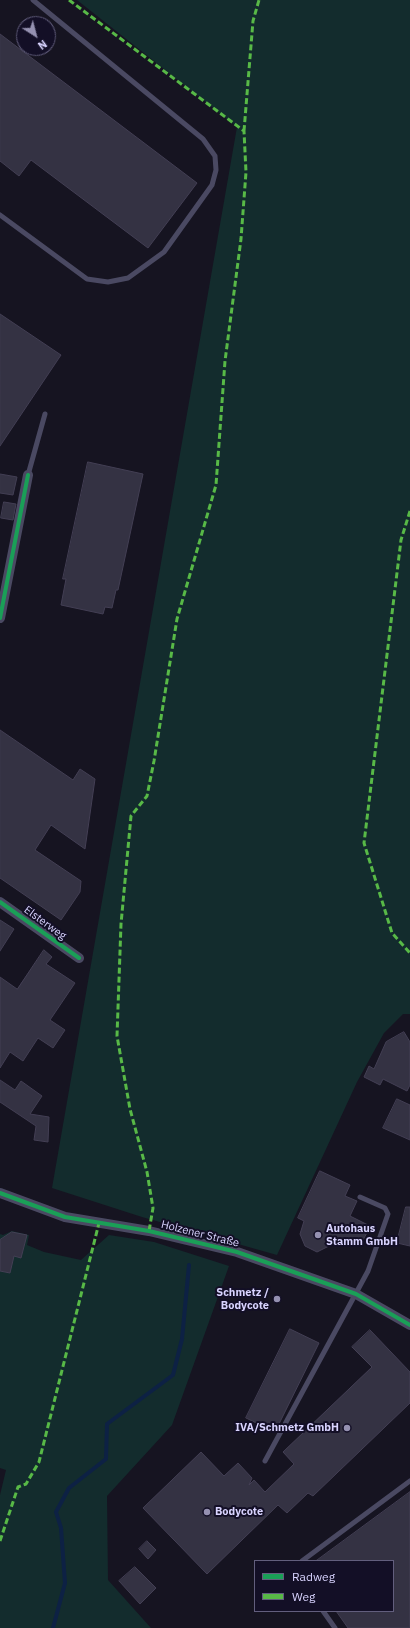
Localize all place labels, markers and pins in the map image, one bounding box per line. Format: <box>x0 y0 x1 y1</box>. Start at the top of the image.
place label: Autohaus Stamm GmbH <box>326 1222 398 1248</box>
marker: Autohaus Stamm GmbH <box>313 1230 323 1240</box>
place label: Schmetz / Bodycote <box>216 1286 269 1312</box>
marker: Schmetz / Bodycote <box>272 1294 282 1304</box>
place label: IVA/Schmetz GmbH <box>235 1421 339 1435</box>
marker: IVA/Schmetz GmbH <box>342 1423 352 1433</box>
place label: Bodycote <box>215 1505 263 1519</box>
marker: Bodycote <box>202 1507 212 1517</box>

